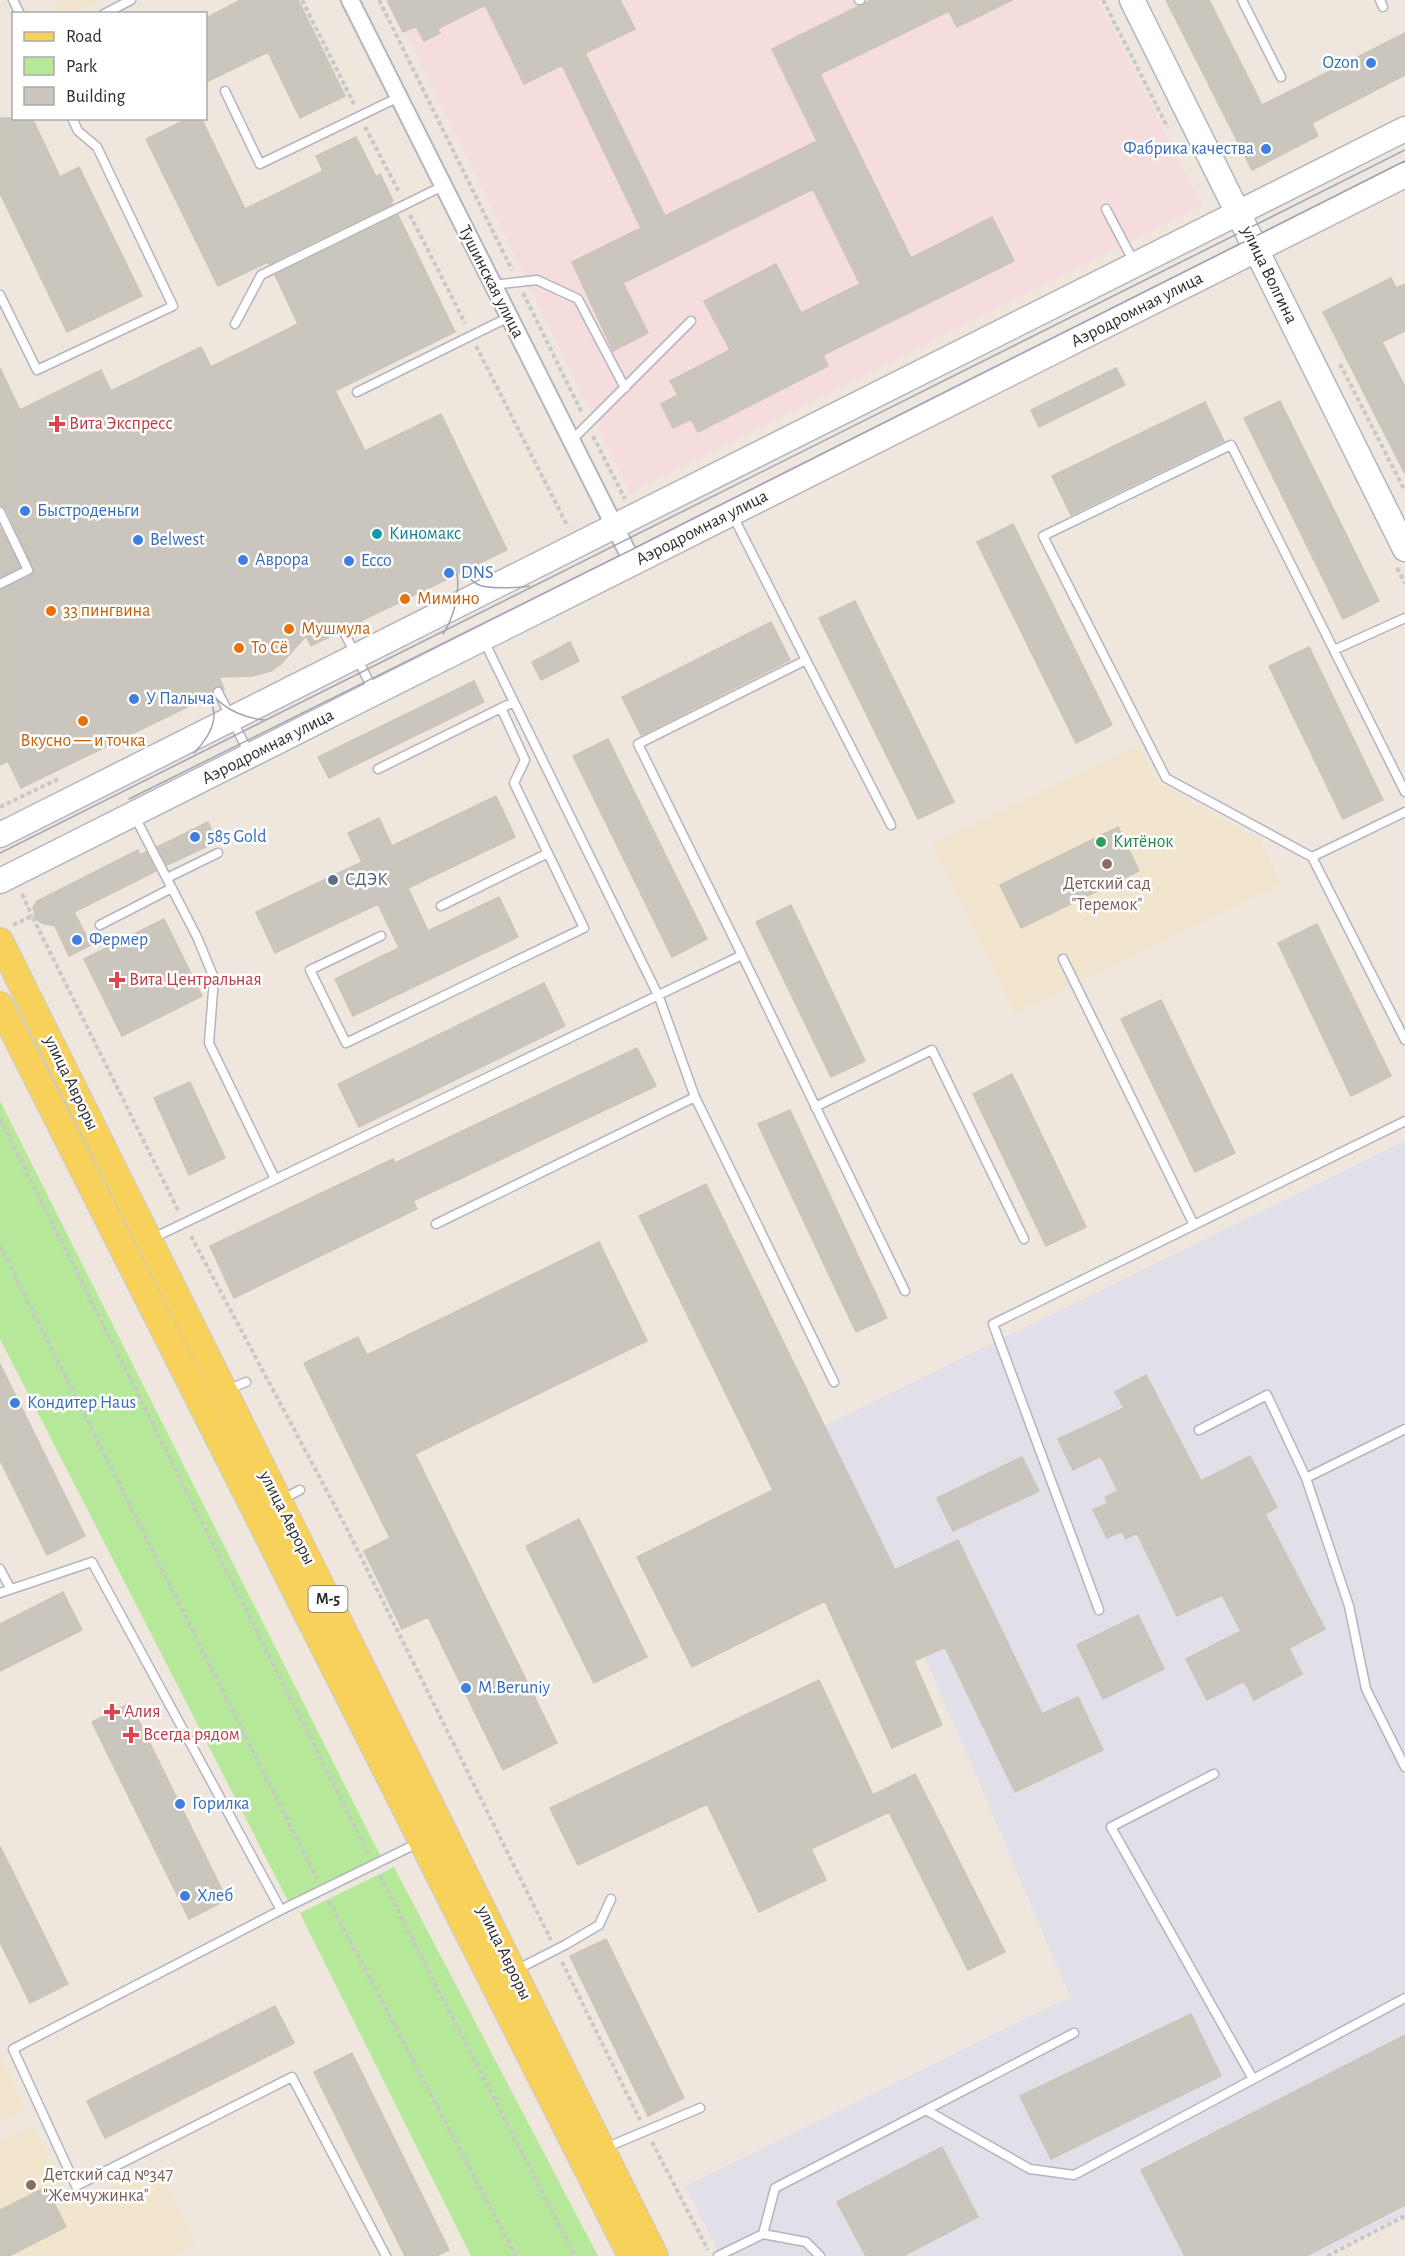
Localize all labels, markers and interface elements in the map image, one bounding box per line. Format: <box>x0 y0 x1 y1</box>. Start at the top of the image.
legend <box>12 12 207 120</box>
text: Road <box>66 28 102 46</box>
place label: Ozon <box>1322 54 1359 72</box>
marker: Ozon <box>1364 56 1378 70</box>
text: Park <box>66 58 98 76</box>
text: Building <box>66 88 126 106</box>
place label: Фабрика качества <box>1123 139 1254 158</box>
marker: Фабрика качества <box>1259 142 1273 156</box>
street label: Тушинская улица <box>455 223 527 341</box>
street label: улица Волгина <box>1237 223 1300 327</box>
street label: Аэродромная улица <box>1068 269 1206 351</box>
place label: Вита Экспресс <box>69 415 173 433</box>
marker: Вита Экспресс <box>50 417 64 431</box>
street label: Аэродромная улица <box>633 487 771 569</box>
place label: Быстроденьги <box>37 502 140 520</box>
marker: Быстроденьги <box>18 504 32 518</box>
place label: Киномакс <box>389 525 461 543</box>
marker: Киномакс <box>370 527 384 541</box>
place label: Belwest <box>150 531 205 549</box>
marker: Belwest <box>131 533 145 547</box>
place label: Аврора <box>255 551 309 569</box>
place label: Ecco <box>361 552 392 570</box>
marker: Аврора <box>236 553 250 567</box>
marker: Ecco <box>342 554 356 568</box>
place label: DNS <box>461 564 493 582</box>
marker: DNS <box>442 566 456 580</box>
place label: Мимино <box>417 590 480 608</box>
marker: Мимино <box>398 592 412 606</box>
place label: 33 пингвина <box>63 602 150 620</box>
marker: 33 пингвина <box>44 604 58 618</box>
place label: Мушмула <box>301 620 370 638</box>
marker: Мушмула <box>282 622 296 636</box>
place label: То Сё <box>251 639 288 657</box>
marker: То Сё <box>232 641 246 655</box>
place label: У Палыча <box>146 690 215 708</box>
marker: У Палыча <box>127 692 141 706</box>
street label: Аэродромная улица <box>199 706 337 788</box>
marker: Вкусно — и точка <box>76 714 90 728</box>
place label: Вкусно — и точка <box>20 732 146 750</box>
place label: 585 Gold <box>207 828 267 846</box>
marker: 585 Gold <box>188 830 202 844</box>
place label: Китёнок <box>1113 833 1174 851</box>
marker: Китёнок <box>1094 835 1108 849</box>
marker: Детский сад "Теремок" <box>1100 857 1114 871</box>
place label: СДЭК <box>345 871 388 889</box>
marker: СДЭК <box>326 873 340 887</box>
place label: Детский сад "Теремок" <box>1063 875 1151 914</box>
place label: Фермер <box>89 931 148 949</box>
marker: Фермер <box>70 933 84 947</box>
place label: Вита Центральная <box>129 971 262 989</box>
marker: Вита Центральная <box>110 973 124 987</box>
street label: улица Авроры <box>40 1032 102 1133</box>
place label: Кондитер Haus <box>27 1394 136 1412</box>
marker: Кондитер Haus <box>8 1396 22 1410</box>
street label: улица Авроры <box>255 1467 318 1568</box>
road number: М-5 <box>308 1586 348 1612</box>
place label: M.Beruniy <box>478 1679 551 1697</box>
marker: M.Beruniy <box>459 1681 473 1695</box>
place label: Алия <box>124 1703 161 1721</box>
marker: Алия <box>105 1705 119 1719</box>
place label: Всегда рядом <box>143 1726 240 1744</box>
marker: Всегда рядом <box>124 1728 138 1742</box>
place label: Горилка <box>192 1795 250 1813</box>
marker: Горилка <box>173 1797 187 1811</box>
place label: Хлеб <box>197 1886 233 1905</box>
marker: Хлеб <box>178 1889 192 1903</box>
street label: улица Авроры <box>473 1902 535 2003</box>
place label: Детский сад №347 "Жемчужинка" <box>43 2166 173 2205</box>
marker: Детский сад №347 "Жемчужинка" <box>24 2178 38 2192</box>

